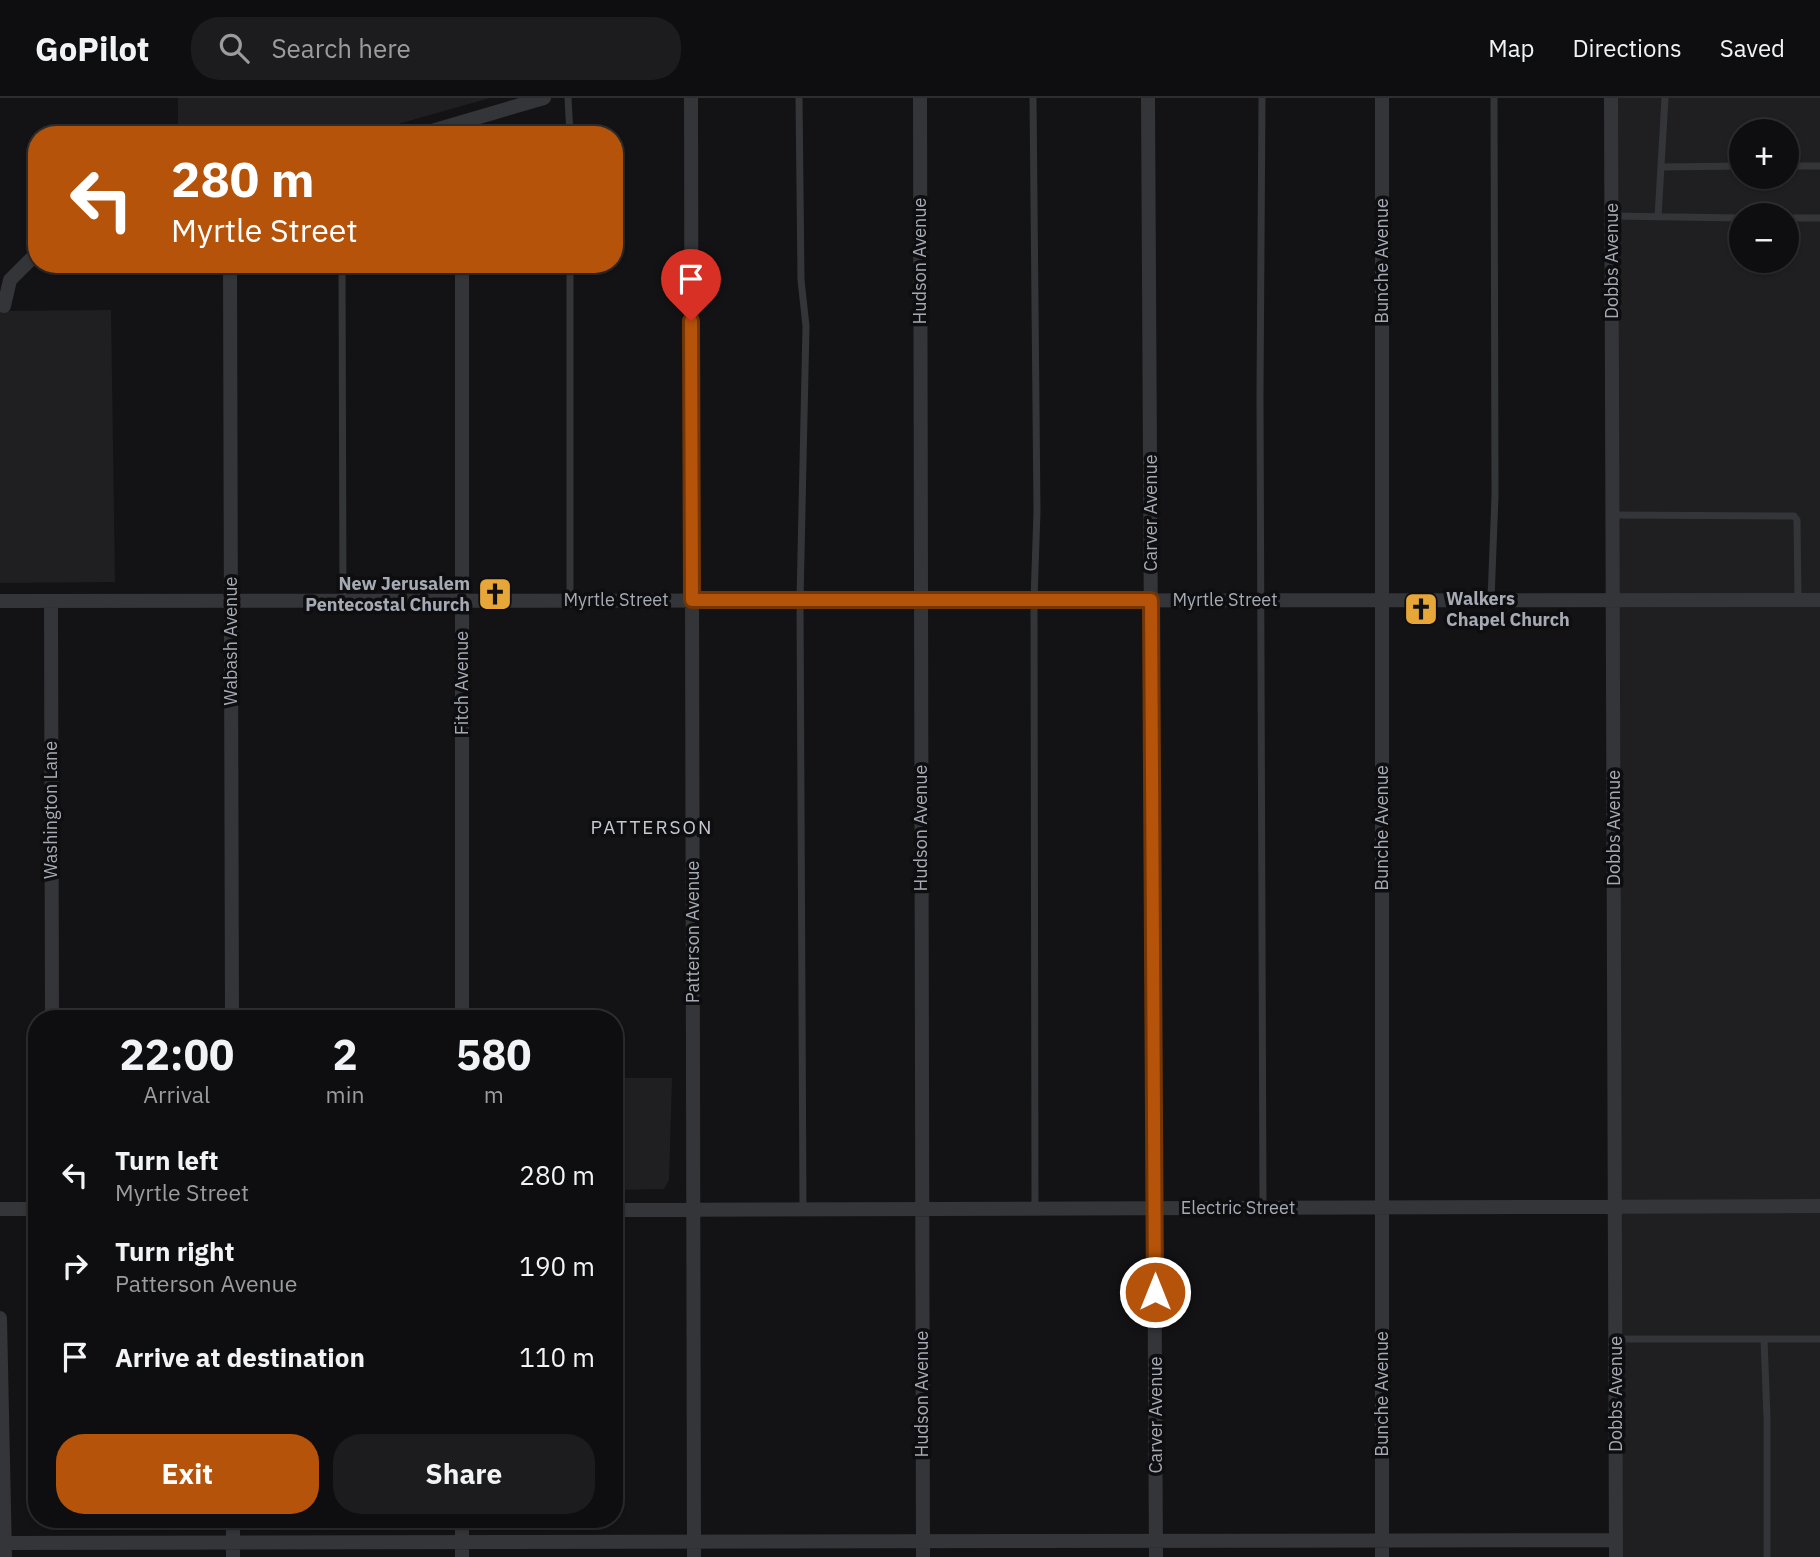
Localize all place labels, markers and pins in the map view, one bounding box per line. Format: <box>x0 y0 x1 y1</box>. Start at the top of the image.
pin <box>661 249 721 321</box>
place label: New Jerusalem Pentecostal Church <box>305 572 470 616</box>
church icon: New Jerusalem Pentecostal Church <box>476 575 514 613</box>
place label: Walkers Chapel Church <box>1446 587 1570 631</box>
church icon: Walkers Chapel Church <box>1402 590 1440 628</box>

